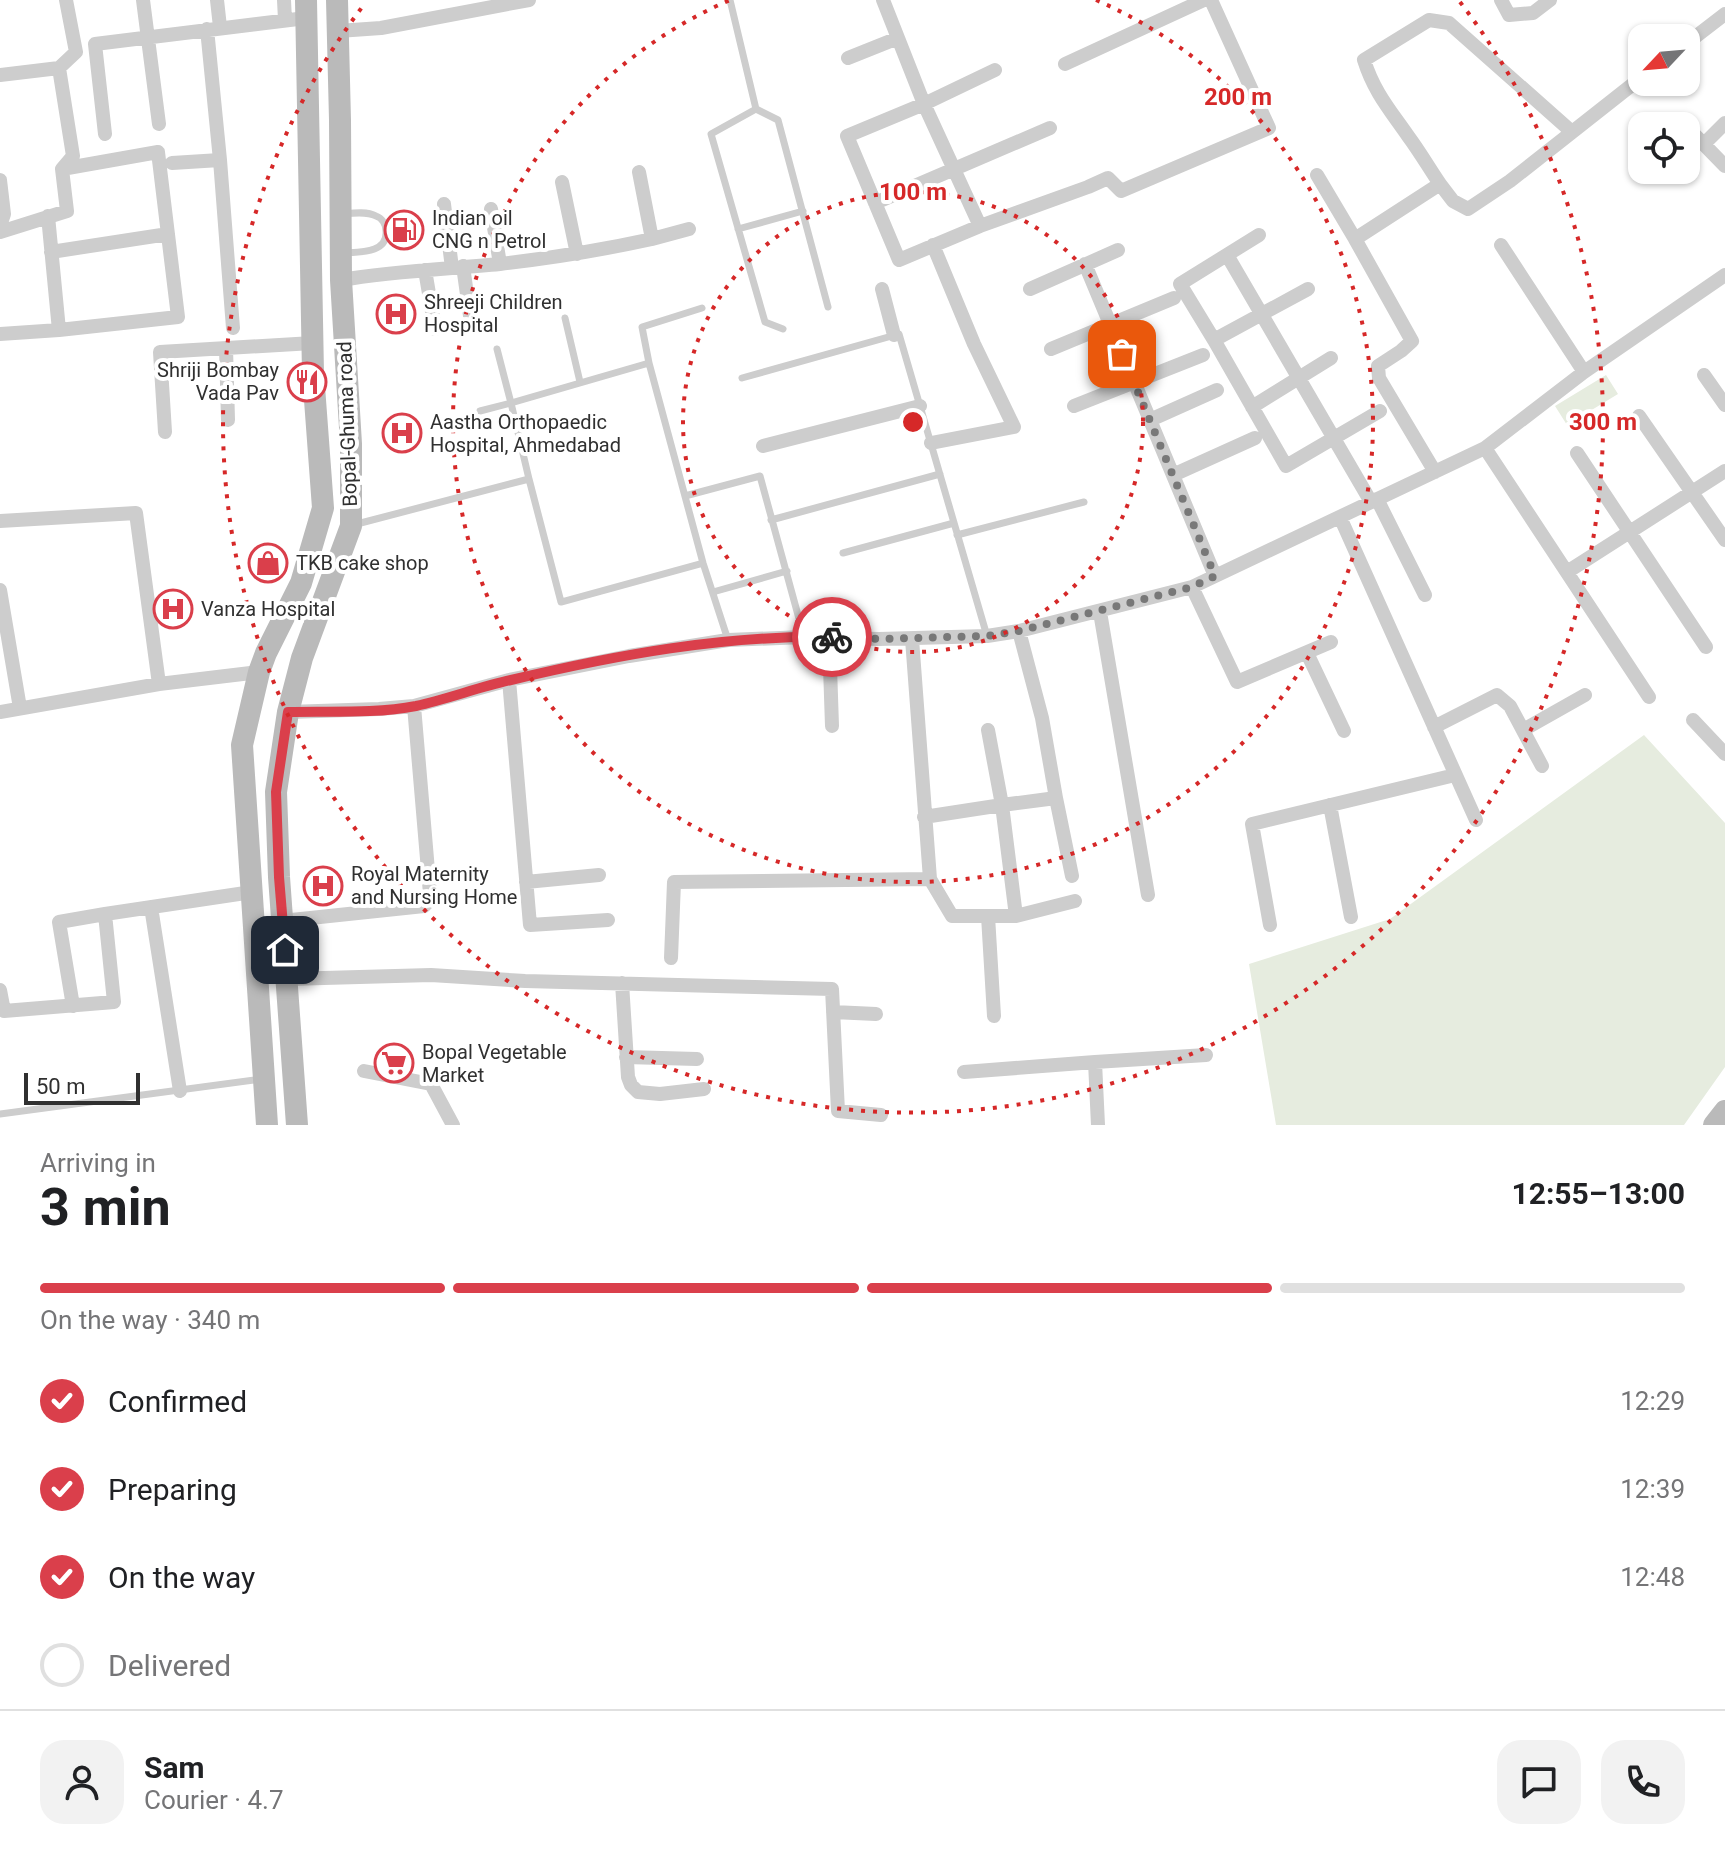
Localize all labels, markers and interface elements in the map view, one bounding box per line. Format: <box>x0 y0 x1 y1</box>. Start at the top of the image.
north arrow <box>1628 24 1700 96</box>
map controls <box>1628 24 1700 184</box>
text: 200 m <box>1204 83 1272 111</box>
button: locate <box>1628 112 1700 184</box>
text: 100 m <box>879 178 947 206</box>
place label: Indian oil CNG n Petrol <box>432 206 546 253</box>
fuel station icon: Indian oil CNG n Petrol <box>383 209 425 251</box>
place label: Shreeji Children Hospital <box>424 290 563 337</box>
hospital icon: Shreeji Children Hospital <box>375 293 417 335</box>
pin <box>1088 320 1156 388</box>
icon: bag <box>1100 332 1144 376</box>
street label: Bopal-Ghuma road <box>332 341 362 507</box>
place label: Shriji Bombay Vada Pav <box>157 358 280 405</box>
restaurant icon: Shriji Bombay Vada Pav <box>286 361 328 403</box>
centre of rings <box>899 408 927 436</box>
text: 300 m <box>1569 408 1637 436</box>
place label: Aastha Orthopaedic Hospital, Ahmedabad <box>430 410 621 457</box>
hospital icon: Aastha Orthopaedic Hospital, Ahmedabad <box>381 412 423 454</box>
shop icon: TKB cake shop <box>247 542 289 584</box>
place label: TKB cake shop <box>296 551 429 575</box>
hospital icon: Vanza Hospital <box>152 588 194 630</box>
place label: Vanza Hospital <box>201 597 335 621</box>
courier <box>792 597 872 677</box>
icon: bike <box>810 615 854 659</box>
place label: Royal Maternity and Nursing Home <box>351 862 517 909</box>
hospital icon: Royal Maternity and Nursing Home <box>302 865 344 907</box>
pin <box>251 916 319 984</box>
icon: home <box>263 928 307 972</box>
place label: Bopal Vegetable Market <box>422 1040 567 1087</box>
supermarket icon: Bopal Vegetable Market <box>373 1042 415 1084</box>
scale bar <box>24 1069 140 1105</box>
text: 50 m <box>36 1074 85 1099</box>
text: Arriving in <box>40 1148 156 1178</box>
text: 12:55–13:00 <box>1511 1176 1685 1211</box>
text: 3 min <box>40 1177 171 1238</box>
text: On the way · 340 m <box>40 1305 260 1335</box>
icon: check <box>40 1379 84 1423</box>
text: Confirmed <box>108 1384 247 1419</box>
text: 12:29 <box>1620 1386 1685 1416</box>
icon: check <box>40 1467 84 1511</box>
text: Preparing <box>108 1472 237 1507</box>
text: 12:39 <box>1620 1474 1685 1504</box>
icon: check <box>40 1555 84 1599</box>
text: On the way <box>108 1560 255 1595</box>
text: 12:48 <box>1620 1562 1685 1592</box>
text: Delivered <box>108 1648 231 1683</box>
button: person <box>40 1740 124 1824</box>
button: chat <box>1497 1740 1581 1824</box>
button: phone <box>1601 1740 1685 1824</box>
text: Sam <box>144 1750 205 1785</box>
text: Courier · 4.7 <box>144 1785 284 1815</box>

